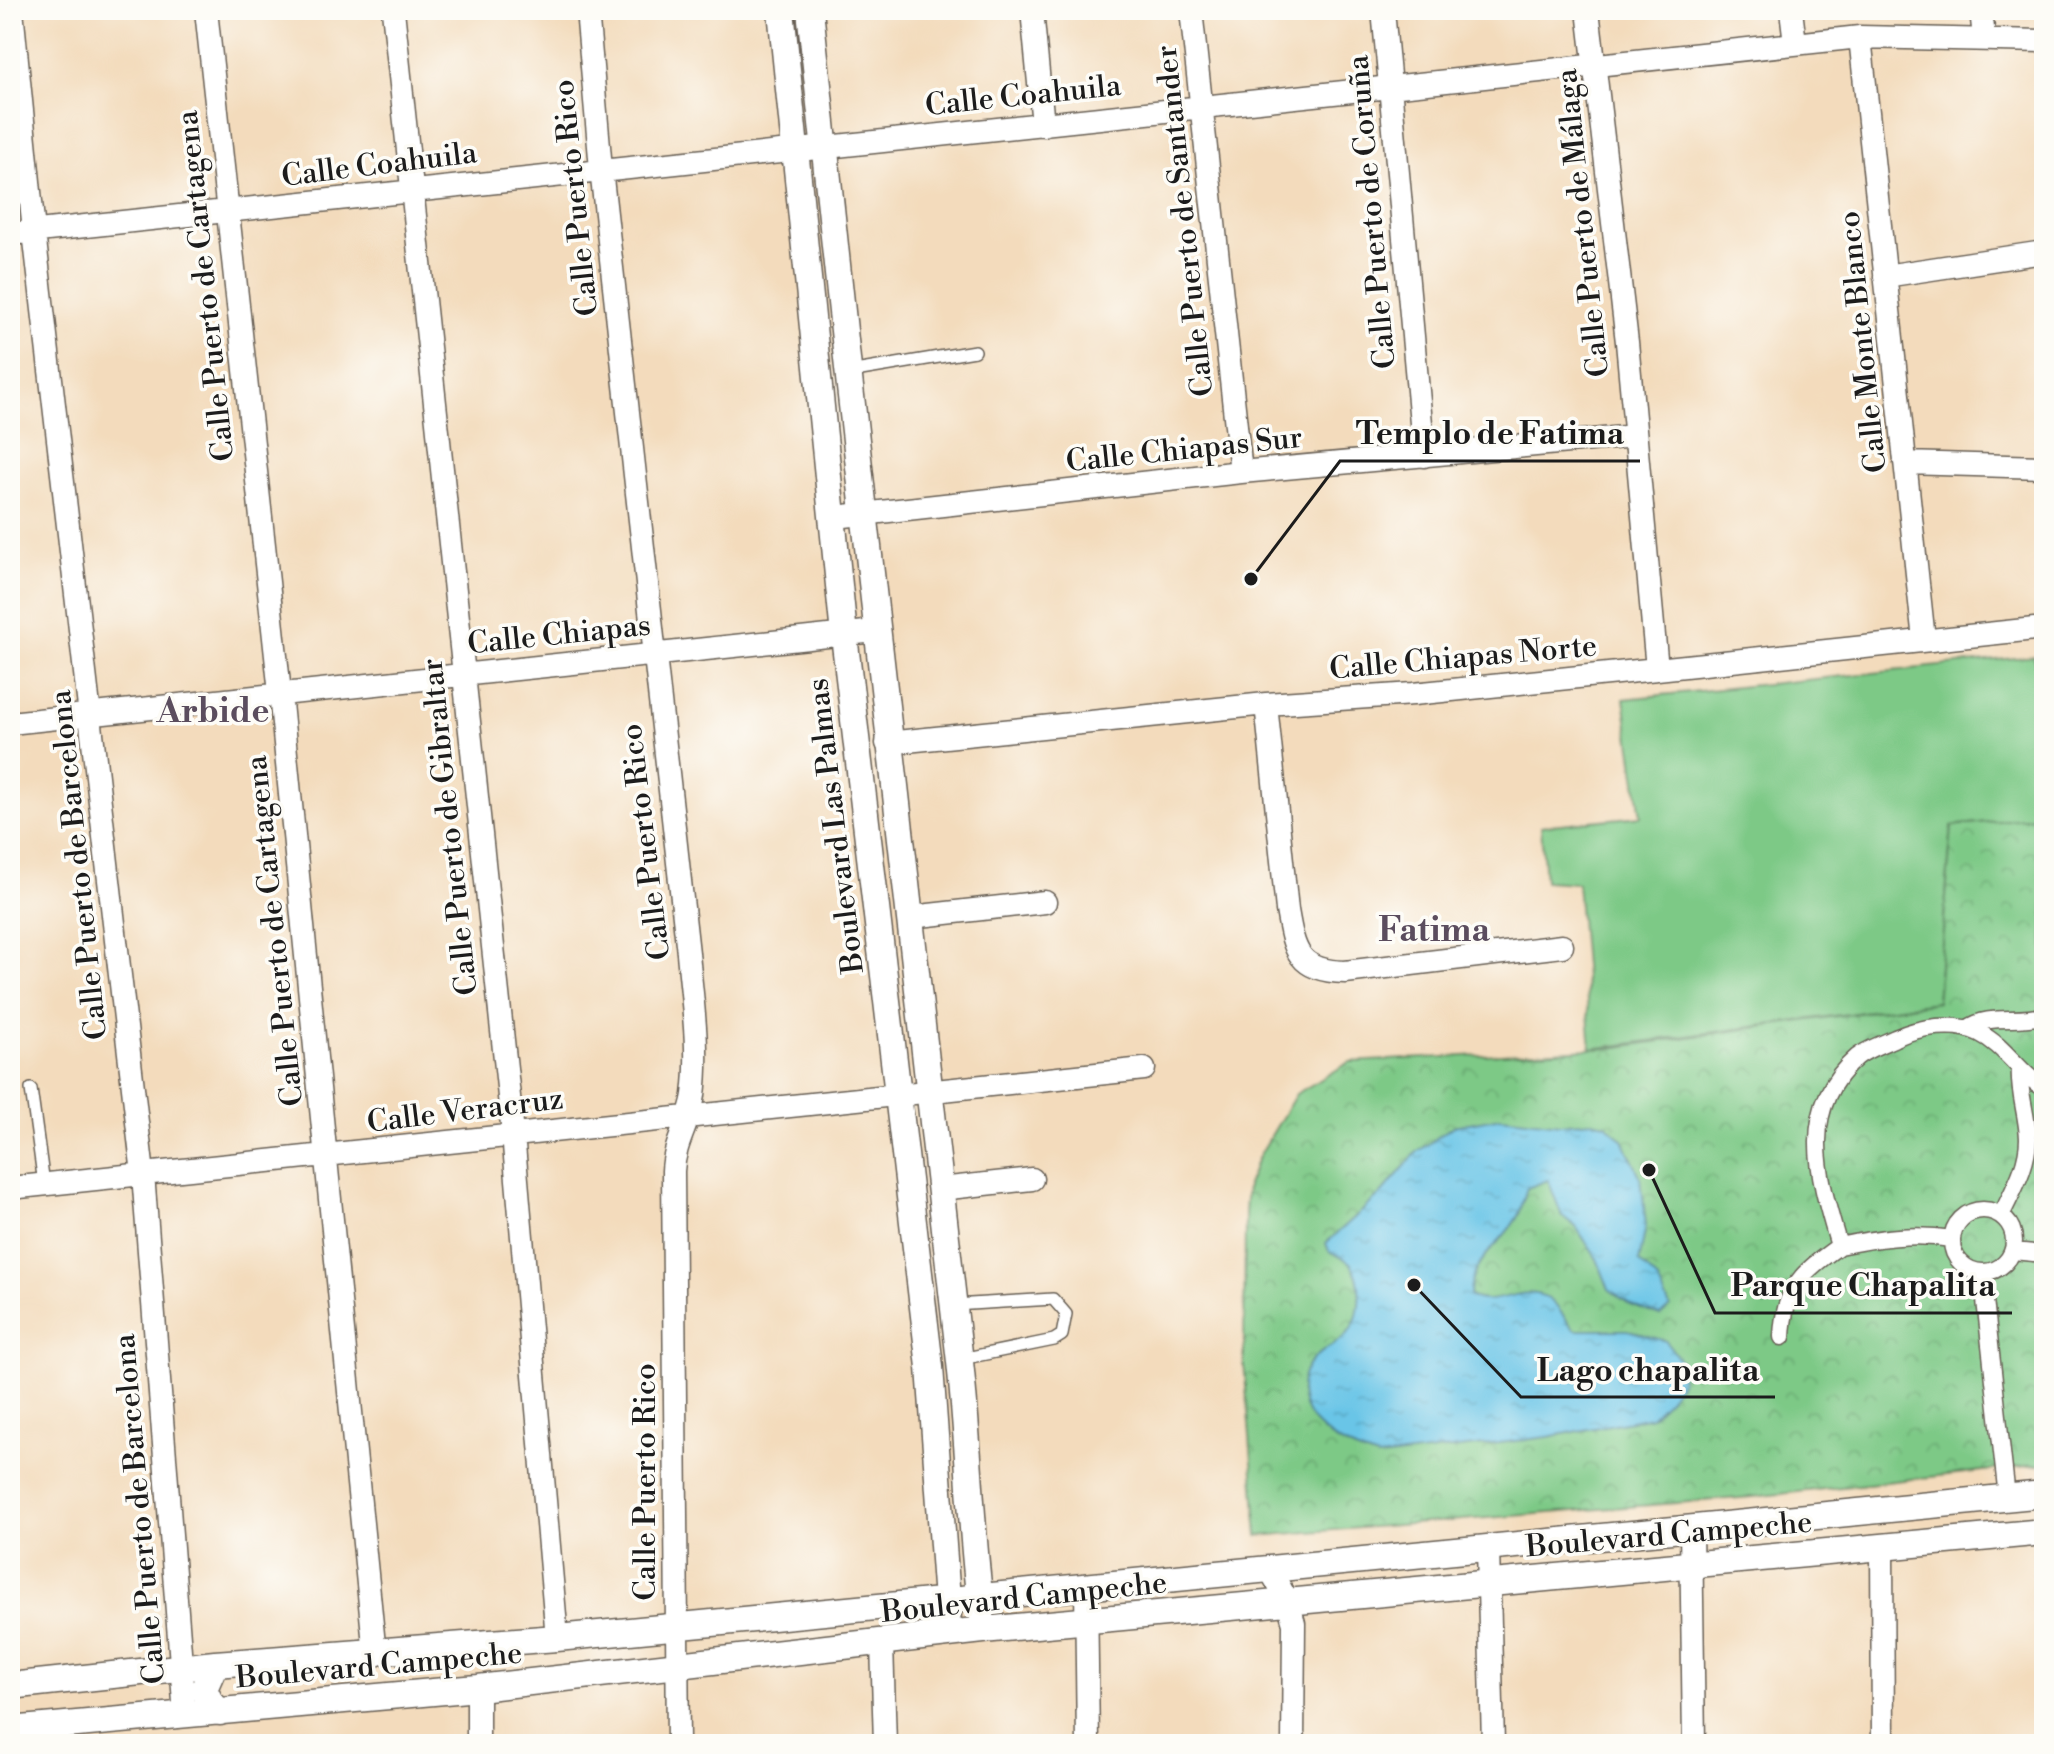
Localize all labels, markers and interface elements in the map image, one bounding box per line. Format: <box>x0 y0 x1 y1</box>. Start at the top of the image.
street label: Calle Puerto de Santander <box>1148 43 1222 398</box>
street label: Calle Puerto de Coruña <box>1339 53 1405 370</box>
street label: Calle Puerto de Málaga <box>1548 66 1618 379</box>
street label: Calle Coahuila <box>923 67 1124 125</box>
street label: Calle Puerto Rico <box>545 78 607 318</box>
street label: Calle Puerto de Cartagena <box>169 108 243 463</box>
street label: Calle Coahuila <box>279 134 480 196</box>
street label: Calle Monte Blanco <box>1830 209 1896 475</box>
callout: Templo de Fatima <box>1340 405 1640 461</box>
text: Templo de Fatima <box>1356 414 1625 454</box>
street label: Calle Chiapas Sur <box>1064 419 1304 481</box>
street label: Calle Chiapas <box>466 606 653 664</box>
street label: Calle Chiapas Norte <box>1328 627 1598 689</box>
street label: Calle Puerto de Gibraltar <box>413 656 487 997</box>
street label: Boulevard Las Palmas <box>799 676 873 977</box>
street label: Calle Puerto de Barcelona <box>42 687 116 1042</box>
district label: Arbide <box>156 691 269 733</box>
street label: Calle Puerto Rico <box>613 722 679 962</box>
street label: Calle Puerto de Cartagena <box>238 753 312 1108</box>
district label: Fatima <box>1378 910 1490 952</box>
street label: Calle Veracruz <box>365 1080 565 1142</box>
callout: Parque Chapalita <box>1715 1257 2012 1313</box>
text: Parque Chapalita <box>1730 1266 1996 1306</box>
street label: Calle Puerto de Barcelona <box>106 1331 174 1686</box>
callout: Lago chapalita <box>1521 1341 1775 1397</box>
text: Lago chapalita <box>1537 1351 1760 1391</box>
street label: Calle Puerto Rico <box>627 1363 665 1601</box>
street label: Boulevard Campeche <box>1523 1504 1814 1567</box>
street label: Boulevard Campeche <box>878 1564 1169 1632</box>
street label: Boulevard Campeche <box>233 1635 524 1698</box>

